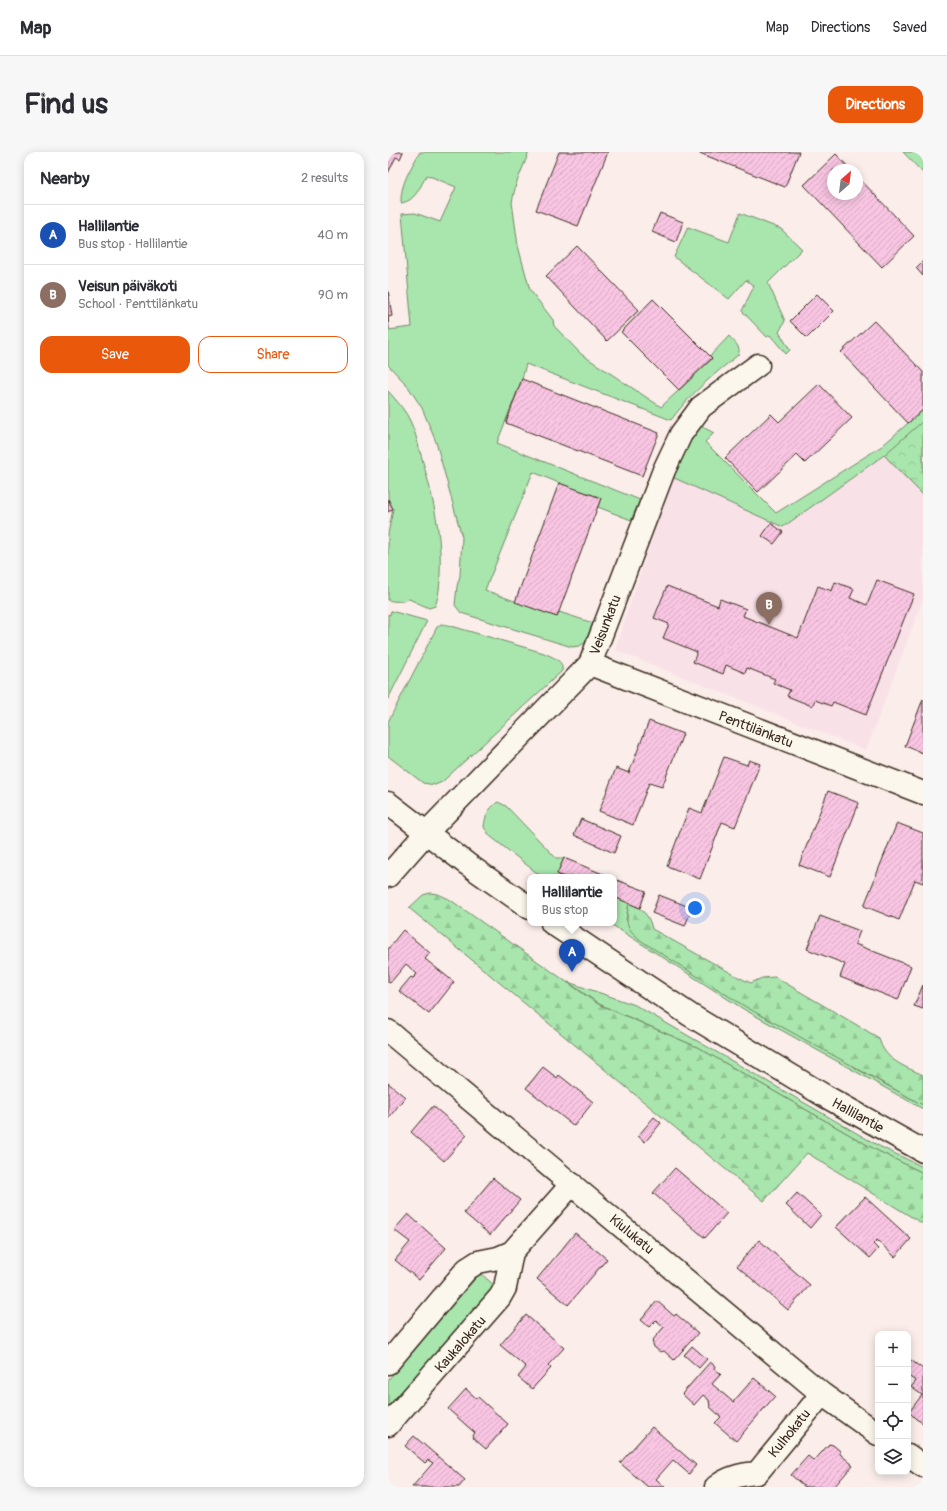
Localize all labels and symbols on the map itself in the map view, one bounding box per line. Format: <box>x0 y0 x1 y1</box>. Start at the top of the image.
north arrow <box>827 164 863 200</box>
pin: B <box>756 592 782 625</box>
street label: Veisunkatu <box>586 593 625 658</box>
street label: Penttilänkatu <box>716 707 795 751</box>
your location <box>685 898 705 918</box>
pin: A <box>559 939 585 972</box>
street label: Hallilantie <box>829 1094 887 1137</box>
street label: Kiulukatu <box>606 1211 657 1258</box>
street label: Kaukalokatu <box>431 1313 490 1376</box>
street label: Kulhokatu <box>765 1406 814 1461</box>

